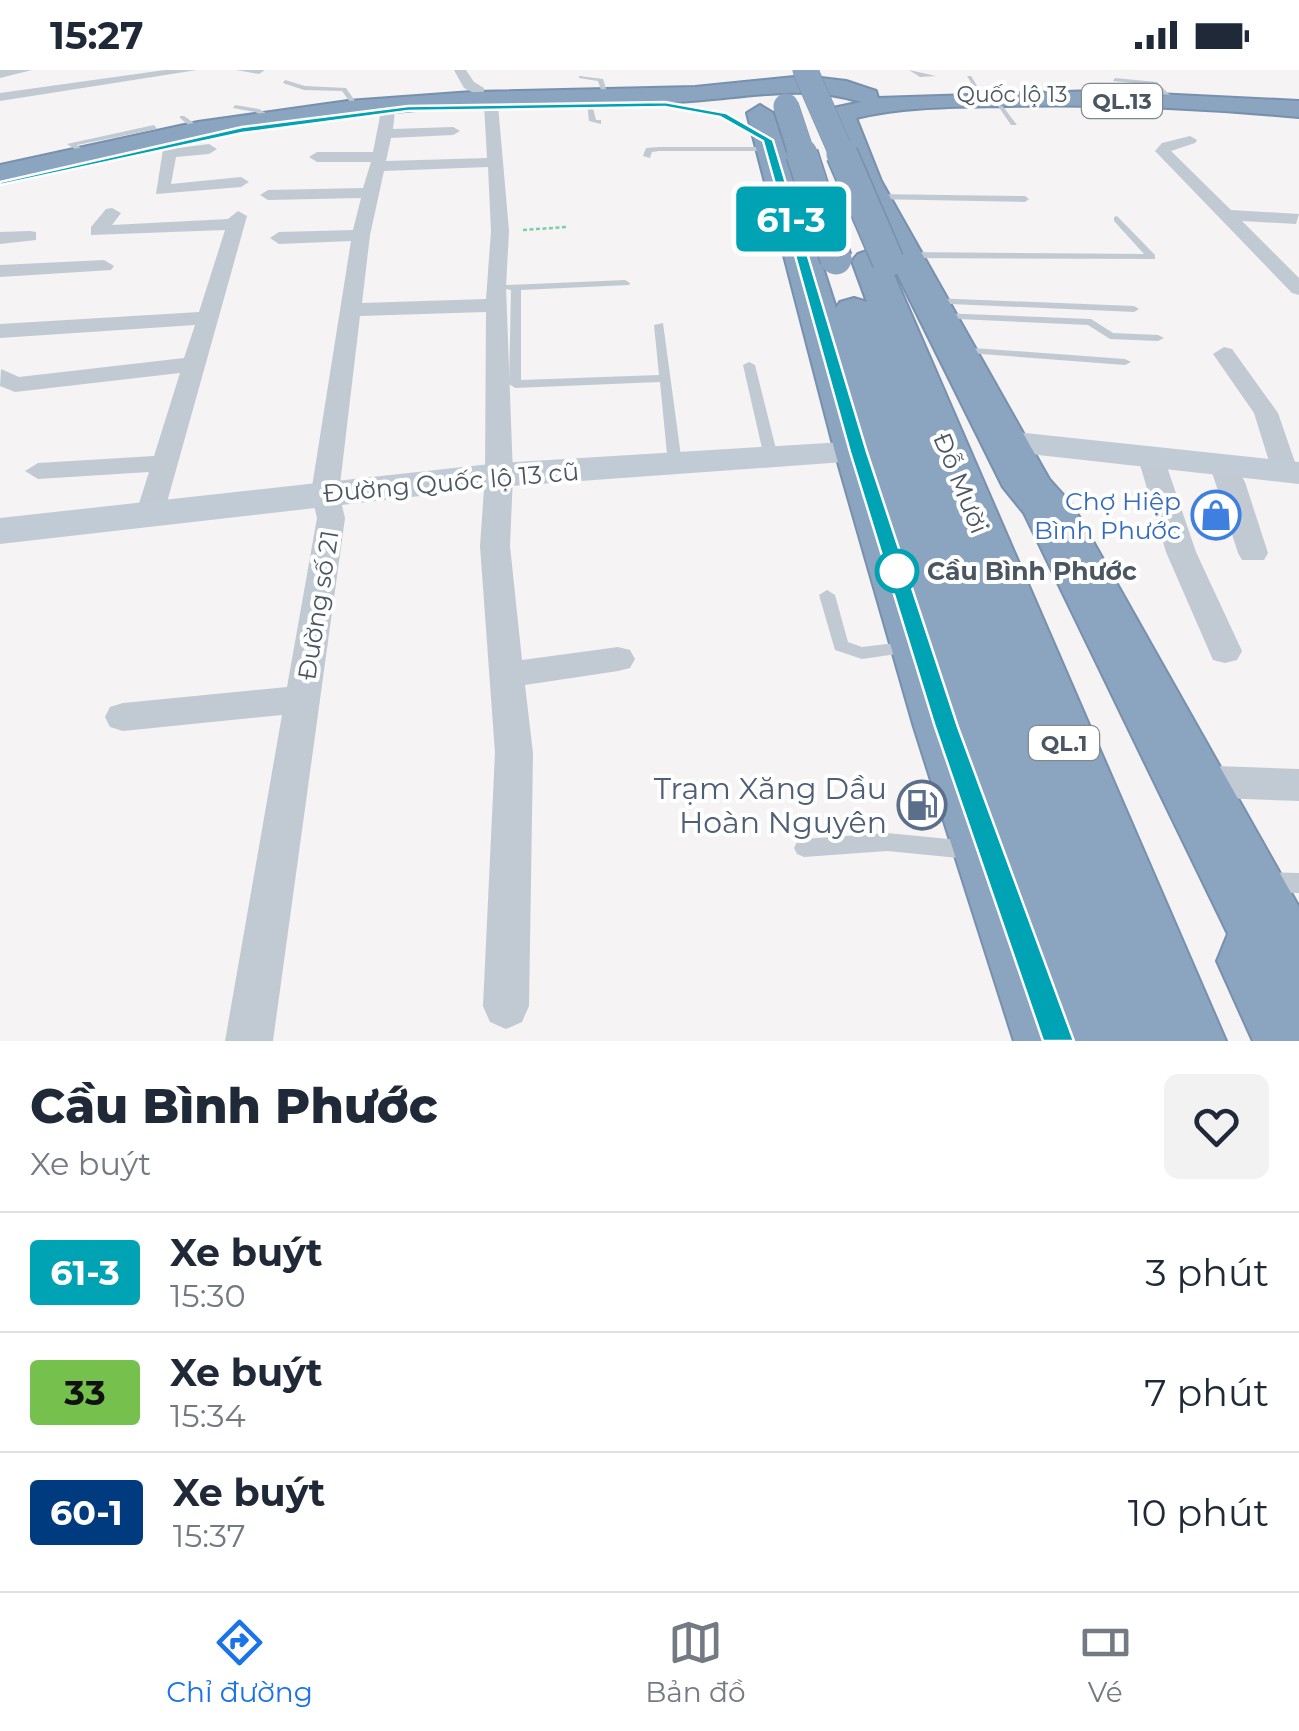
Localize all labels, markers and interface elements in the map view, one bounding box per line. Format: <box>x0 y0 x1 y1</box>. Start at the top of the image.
text: 15:27 <box>50 12 143 59</box>
street label: Quốc lộ 13 <box>956 81 1068 108</box>
road number: QL.13 <box>1082 84 1162 118</box>
line badge: 61-3 <box>721 186 861 252</box>
text: 61-3 <box>756 198 826 241</box>
street label: Đỗ Mười <box>927 428 995 538</box>
street label: Đường Quốc lộ 13 cũ <box>322 456 580 508</box>
place label: Chợ Hiệp Bình Phước <box>1034 486 1181 545</box>
shop icon: Chợ Hiệp Bình Phước <box>1190 489 1242 541</box>
street label: Đường số 21 <box>291 528 345 682</box>
marker: Cầu Bình Phước <box>876 550 918 592</box>
place label: Cầu Bình Phước <box>927 556 1137 586</box>
road number: QL.1 <box>1029 726 1099 760</box>
place label: Trạm Xăng Dầu Hoàn Nguyên <box>654 770 887 841</box>
fuel station icon: Trạm Xăng Dầu Hoàn Nguyên <box>896 779 948 831</box>
button: heart <box>1164 1074 1269 1179</box>
text: Cầu Bình Phước <box>30 1077 438 1135</box>
text: Xe buýt <box>30 1144 151 1183</box>
text: Xe buýt <box>170 1229 323 1276</box>
text: 3 phút <box>1145 1249 1269 1296</box>
text: 61-3 <box>50 1251 120 1294</box>
text: 15:30 <box>170 1276 246 1315</box>
text: Xe buýt <box>170 1349 323 1396</box>
text: 7 phút <box>1144 1369 1269 1416</box>
text: 33 <box>64 1371 106 1414</box>
text: 15:34 <box>170 1396 246 1435</box>
text: Xe buýt <box>173 1469 325 1516</box>
text: 10 phút <box>1128 1489 1269 1536</box>
text: 60-1 <box>50 1491 123 1534</box>
text: 15:37 <box>173 1516 246 1555</box>
tab: Chỉ đường <box>166 1615 313 1709</box>
tab: Bản đồ <box>645 1615 746 1709</box>
tab: Vé <box>1078 1615 1133 1709</box>

